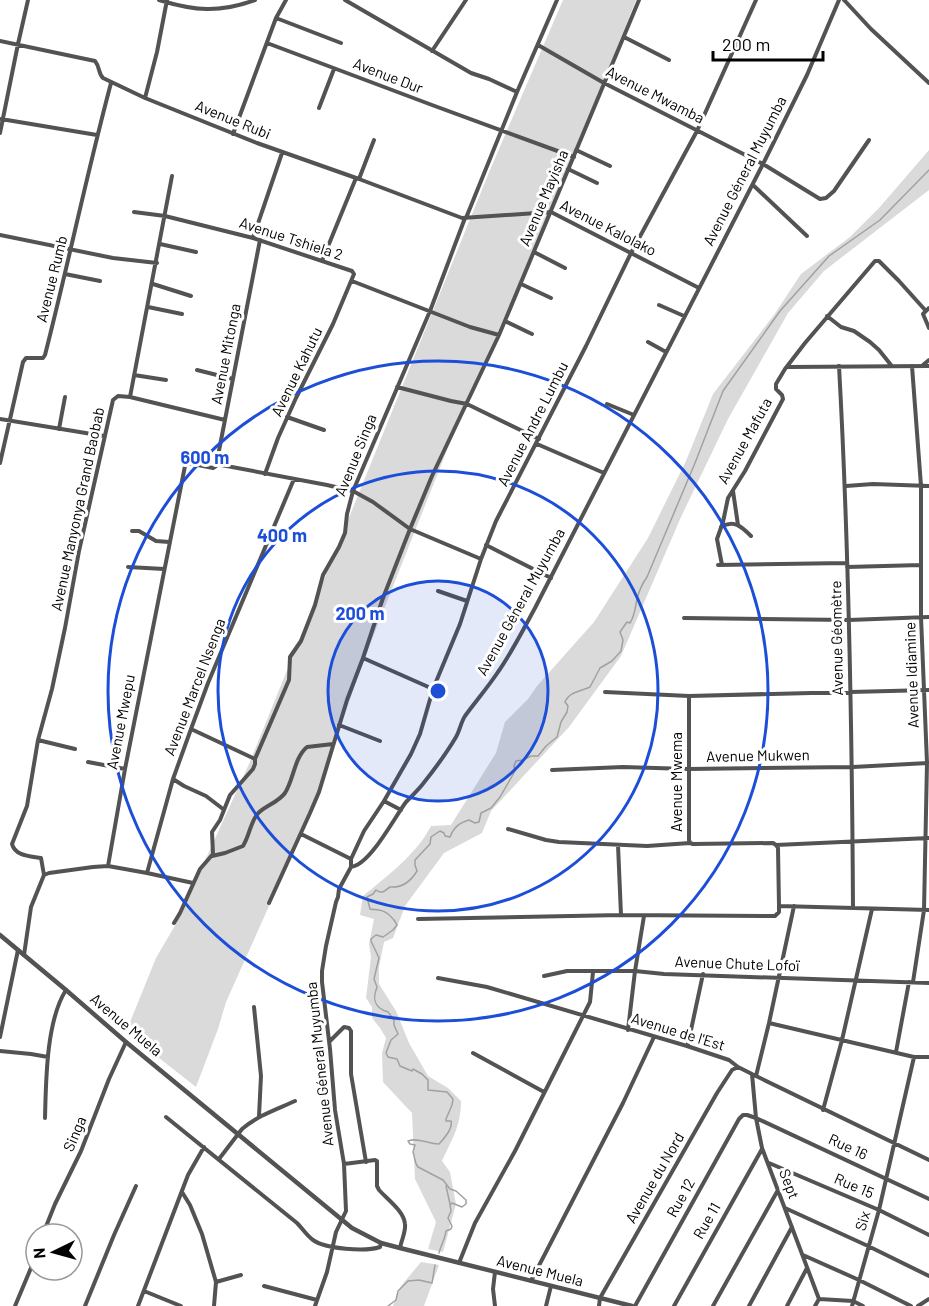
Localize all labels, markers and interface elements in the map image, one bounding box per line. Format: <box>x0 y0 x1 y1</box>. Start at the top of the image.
scale bar <box>713 24 822 62</box>
text: 200 m <box>722 33 770 55</box>
street label: Avenue Dur <box>351 54 426 97</box>
street label: Avenue Mwamba <box>603 62 708 127</box>
street label: Avenue Géneral Muyumba <box>699 93 790 248</box>
street label: Avenue Rubi <box>193 96 274 142</box>
street label: Avenue Mayisha <box>515 147 571 248</box>
street label: Avenue Kalolako <box>557 195 660 259</box>
street label: Avenue Tshiela 2 <box>237 213 345 263</box>
street label: Avenue Rumb <box>32 234 70 324</box>
street label: Avenue Mitonga <box>206 302 244 406</box>
street label: Avenue Kahutu <box>267 324 325 419</box>
street label: Avenue Andre Lumbu <box>493 358 571 489</box>
street label: Avenue Mafuta <box>713 394 775 487</box>
street label: Avenue Manyonya Grand Baobab <box>47 405 107 612</box>
street label: Avenue Singa <box>330 411 380 498</box>
text: 600 m <box>181 446 229 468</box>
text: 400 m <box>257 524 307 546</box>
street label: Avenue Géneral Muyumba <box>472 525 568 678</box>
street label: Avenue Géomètre <box>826 580 846 696</box>
text: 200 m <box>335 602 385 624</box>
street label: Avenue Marcel Nsenga <box>160 615 229 758</box>
street label: Avenue Idiamine <box>900 622 922 729</box>
street label: Avenue Mwepu <box>102 673 138 771</box>
centre of rings <box>428 681 448 701</box>
street label: Avenue Mwema <box>667 732 685 832</box>
street label: Avenue Mukwen <box>706 745 810 765</box>
street label: Avenue Chute Lofoï <box>674 952 800 974</box>
street label: Avenue Géneral Muyumba <box>301 981 337 1147</box>
street label: Avenue Muela <box>87 989 166 1060</box>
street label: Avenue de l'Est <box>629 1008 727 1054</box>
street label: Singa <box>59 1113 89 1154</box>
street label: Avenue du Nord <box>621 1129 687 1226</box>
street label: Rue 16 <box>826 1129 871 1163</box>
street label: Sept <box>776 1166 804 1201</box>
street label: Rue 15 <box>832 1169 877 1201</box>
street label: Rue 12 <box>662 1175 698 1220</box>
street label: Rue 11 <box>689 1199 724 1242</box>
street label: Six <box>851 1209 873 1233</box>
north arrow <box>24 1222 84 1282</box>
text: N <box>29 1247 48 1259</box>
street label: Avenue Muela <box>495 1251 585 1289</box>

